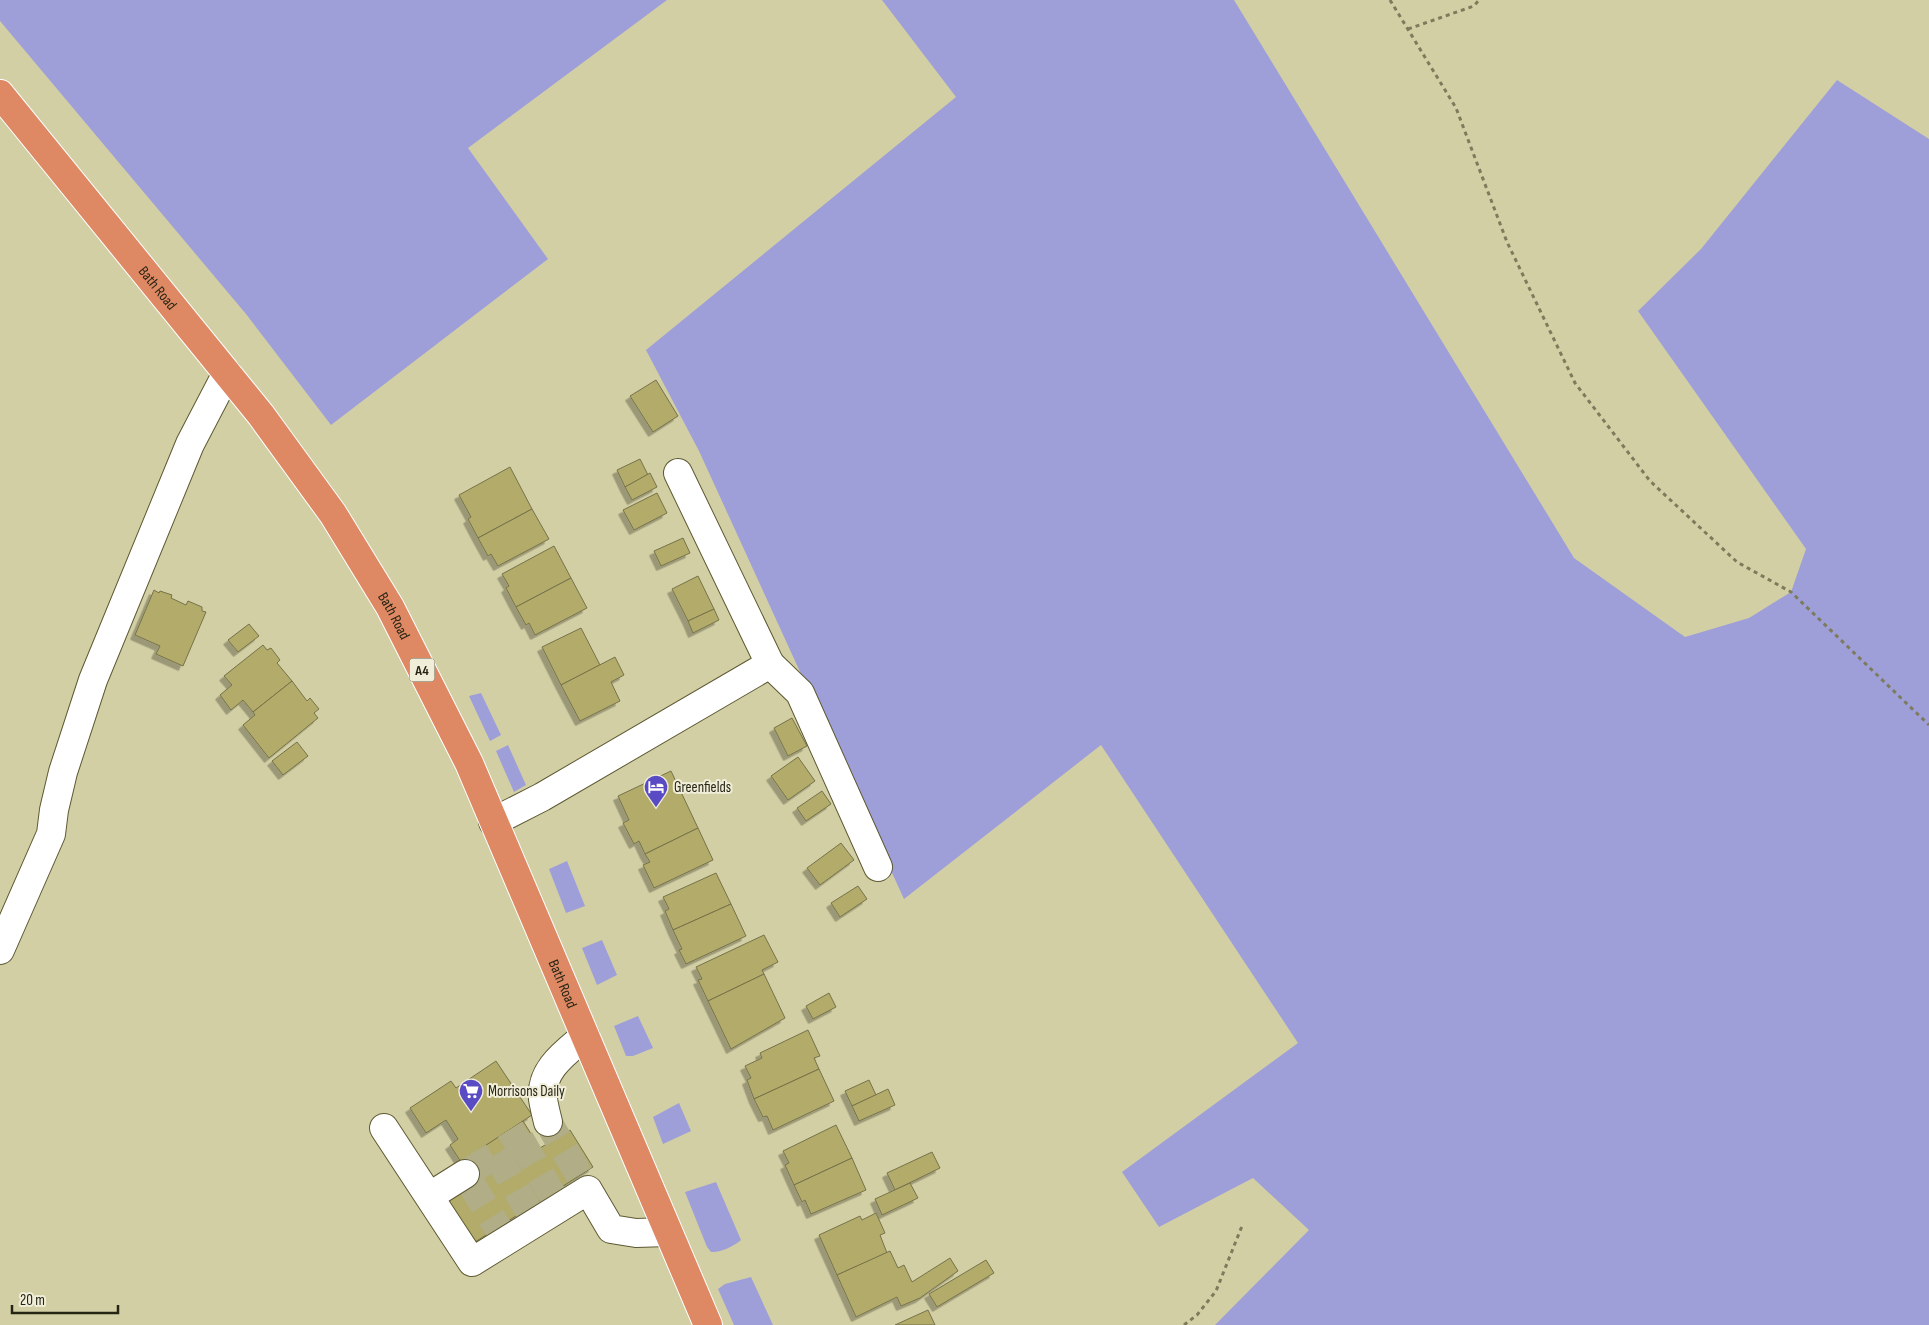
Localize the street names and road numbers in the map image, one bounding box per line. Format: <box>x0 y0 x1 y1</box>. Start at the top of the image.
street label: Bath Road <box>134 263 181 314</box>
street label: Bath Road <box>373 589 414 643</box>
road number: A4 <box>410 658 434 682</box>
street label: Bath Road <box>544 957 581 1011</box>

